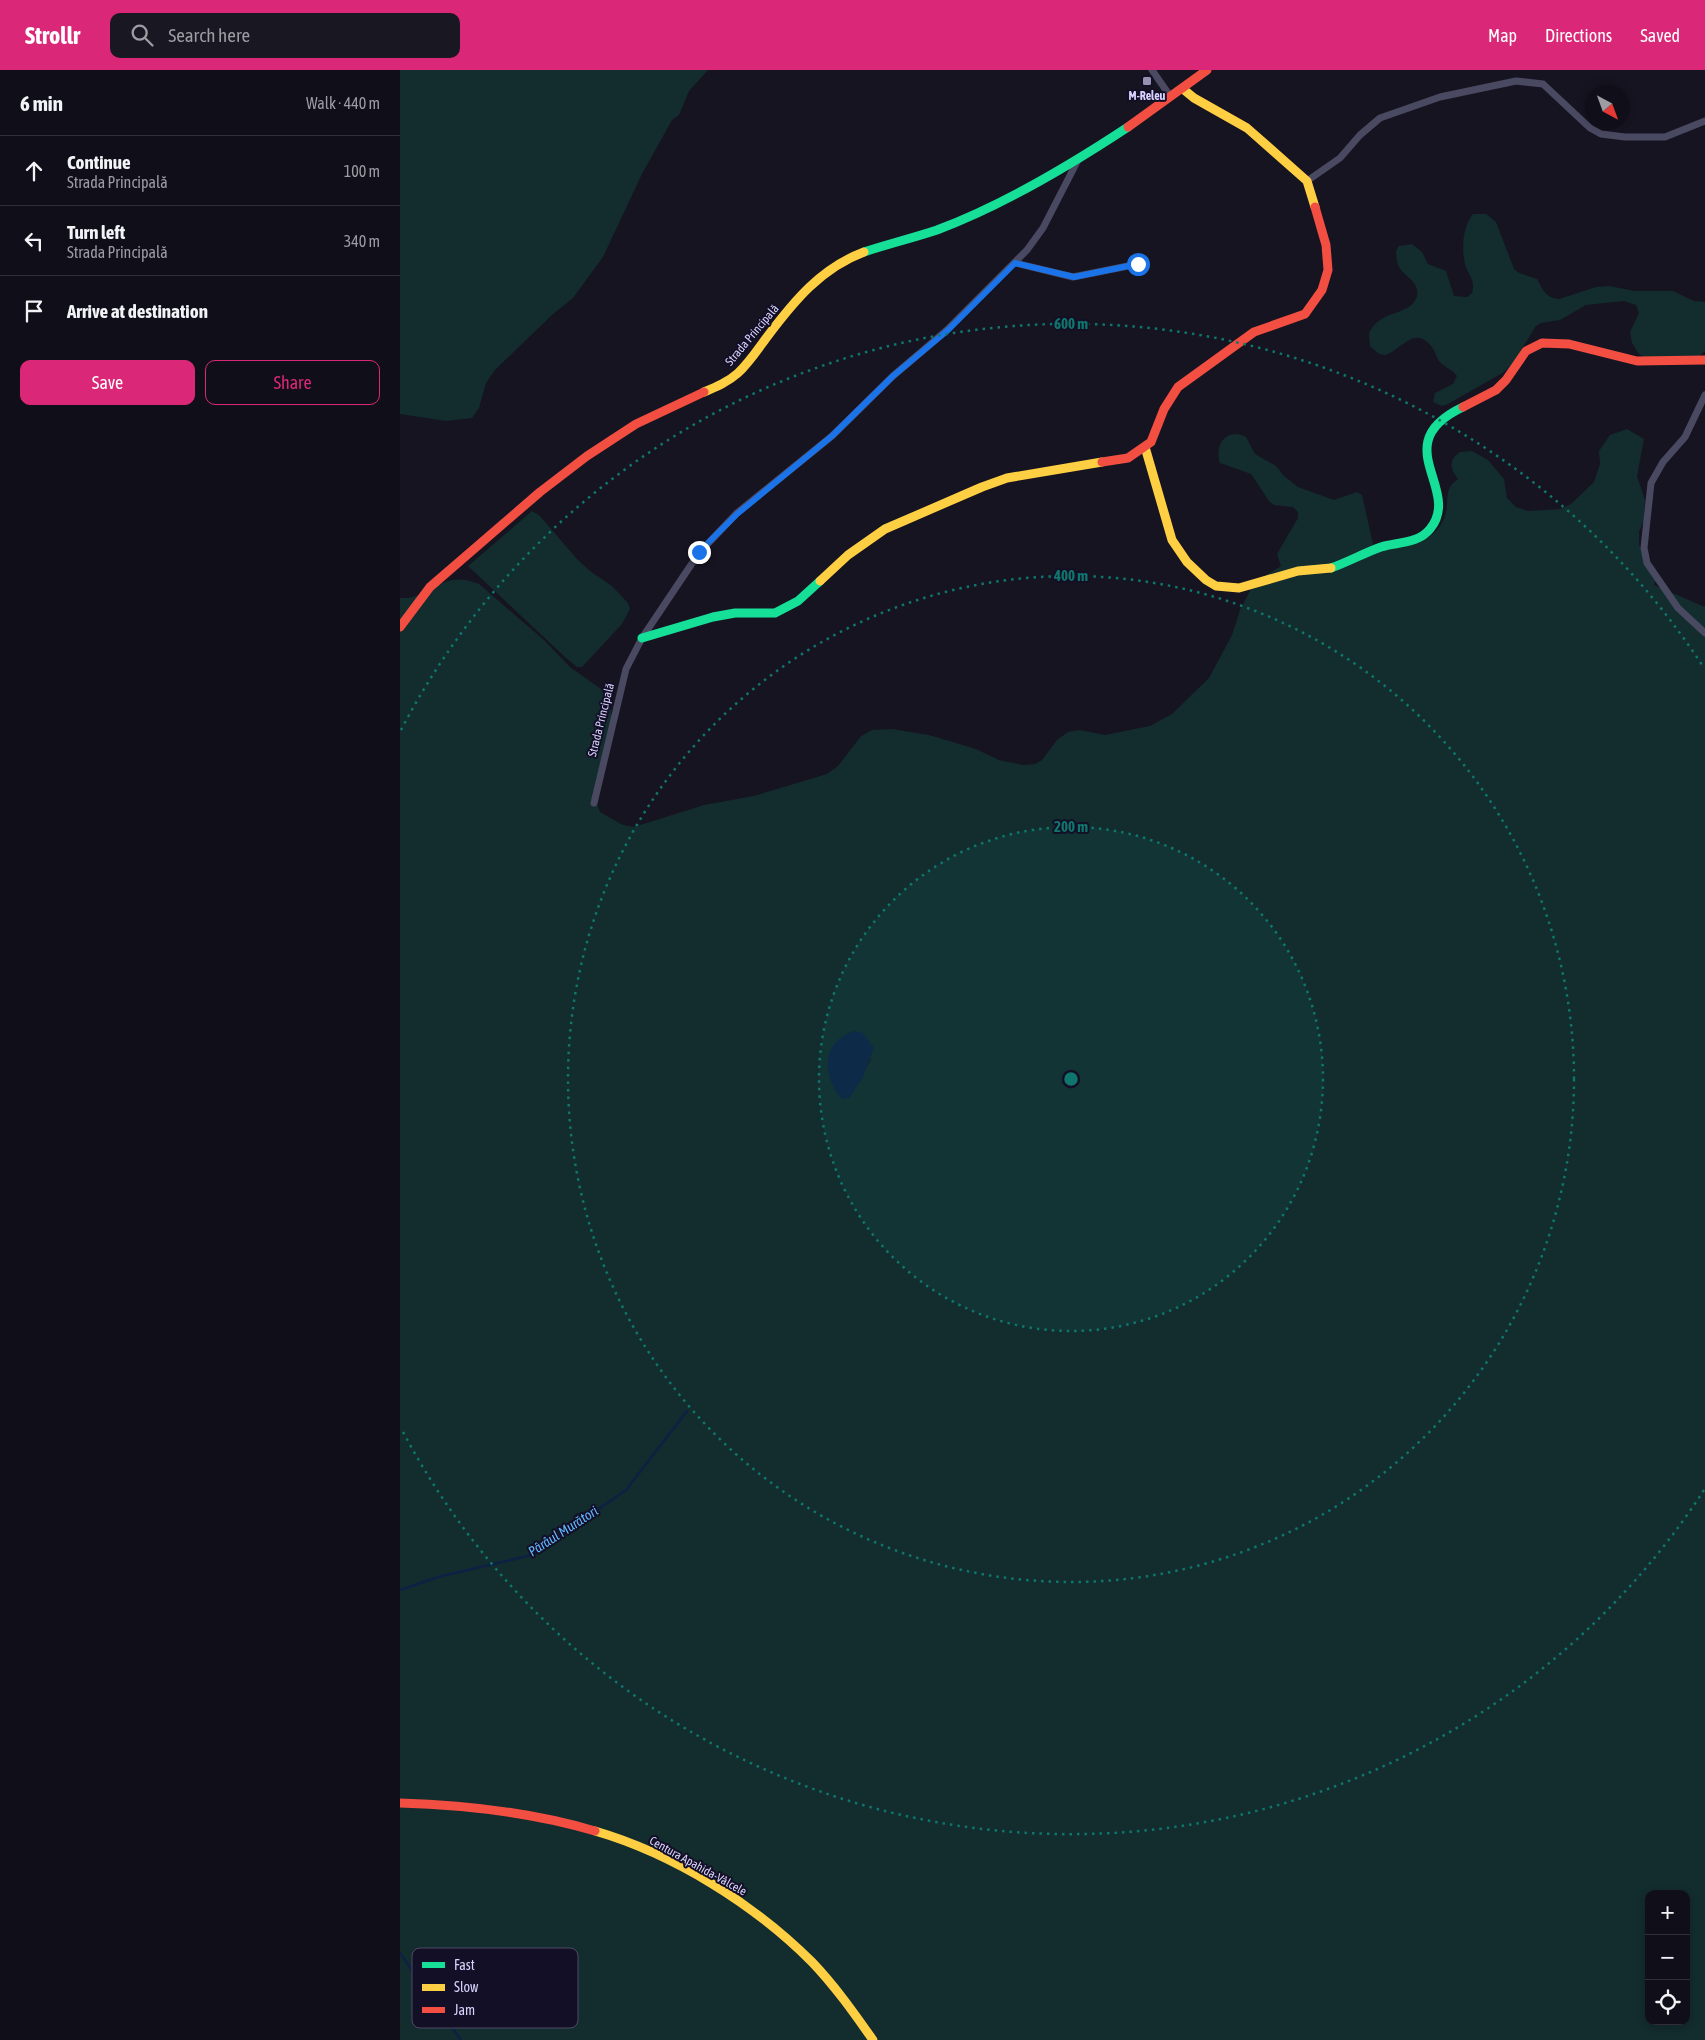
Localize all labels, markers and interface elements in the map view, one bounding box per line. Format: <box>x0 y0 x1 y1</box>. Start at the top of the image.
search box <box>110 13 460 58</box>
icon: search <box>128 21 156 49</box>
text: Strollr <box>25 22 80 49</box>
text: Search here <box>168 24 250 46</box>
text: Map <box>1488 25 1517 46</box>
text: Directions <box>1545 25 1612 46</box>
text: Saved <box>1640 25 1680 46</box>
marker: M-Releu <box>1141 75 1153 87</box>
north arrow <box>1585 85 1630 130</box>
place label: M-Releu <box>1129 89 1166 103</box>
text: 6 min <box>20 91 63 115</box>
text: Walk · 440 m <box>306 94 380 112</box>
text: Continue <box>67 151 131 173</box>
icon: ahead <box>20 157 48 185</box>
text: 100 m <box>344 162 380 180</box>
text: Strada Principală <box>67 173 168 191</box>
text: Turn left <box>67 221 125 243</box>
icon: left <box>20 227 48 255</box>
text: 340 m <box>344 232 380 250</box>
text: Strada Principală <box>67 243 168 261</box>
route start <box>1127 253 1150 276</box>
icon: arrive <box>20 297 48 325</box>
text: Arrive at destination <box>67 300 208 322</box>
street label: Strada Principală <box>722 302 782 368</box>
text: 600 m <box>1054 315 1088 332</box>
button: Save <box>20 360 195 405</box>
button: Share <box>205 360 380 405</box>
route end <box>688 541 711 564</box>
text: 400 m <box>1053 567 1088 584</box>
street label: Strada Principală <box>585 682 617 758</box>
text: 200 m <box>1054 818 1088 835</box>
centre of rings <box>1062 1070 1080 1088</box>
water label: Pârâul Murători <box>525 1502 601 1560</box>
street label: Centura Apahida-Vâlcele <box>647 1833 749 1899</box>
map controls <box>1645 1890 1690 2025</box>
button: + <box>1645 1890 1690 1935</box>
button: − <box>1645 1935 1690 1980</box>
legend <box>412 1948 578 2028</box>
text: Fast <box>454 1957 475 1973</box>
text: Slow <box>454 1979 479 1995</box>
button: locate <box>1645 1980 1690 2025</box>
text: Jam <box>454 2002 475 2018</box>

